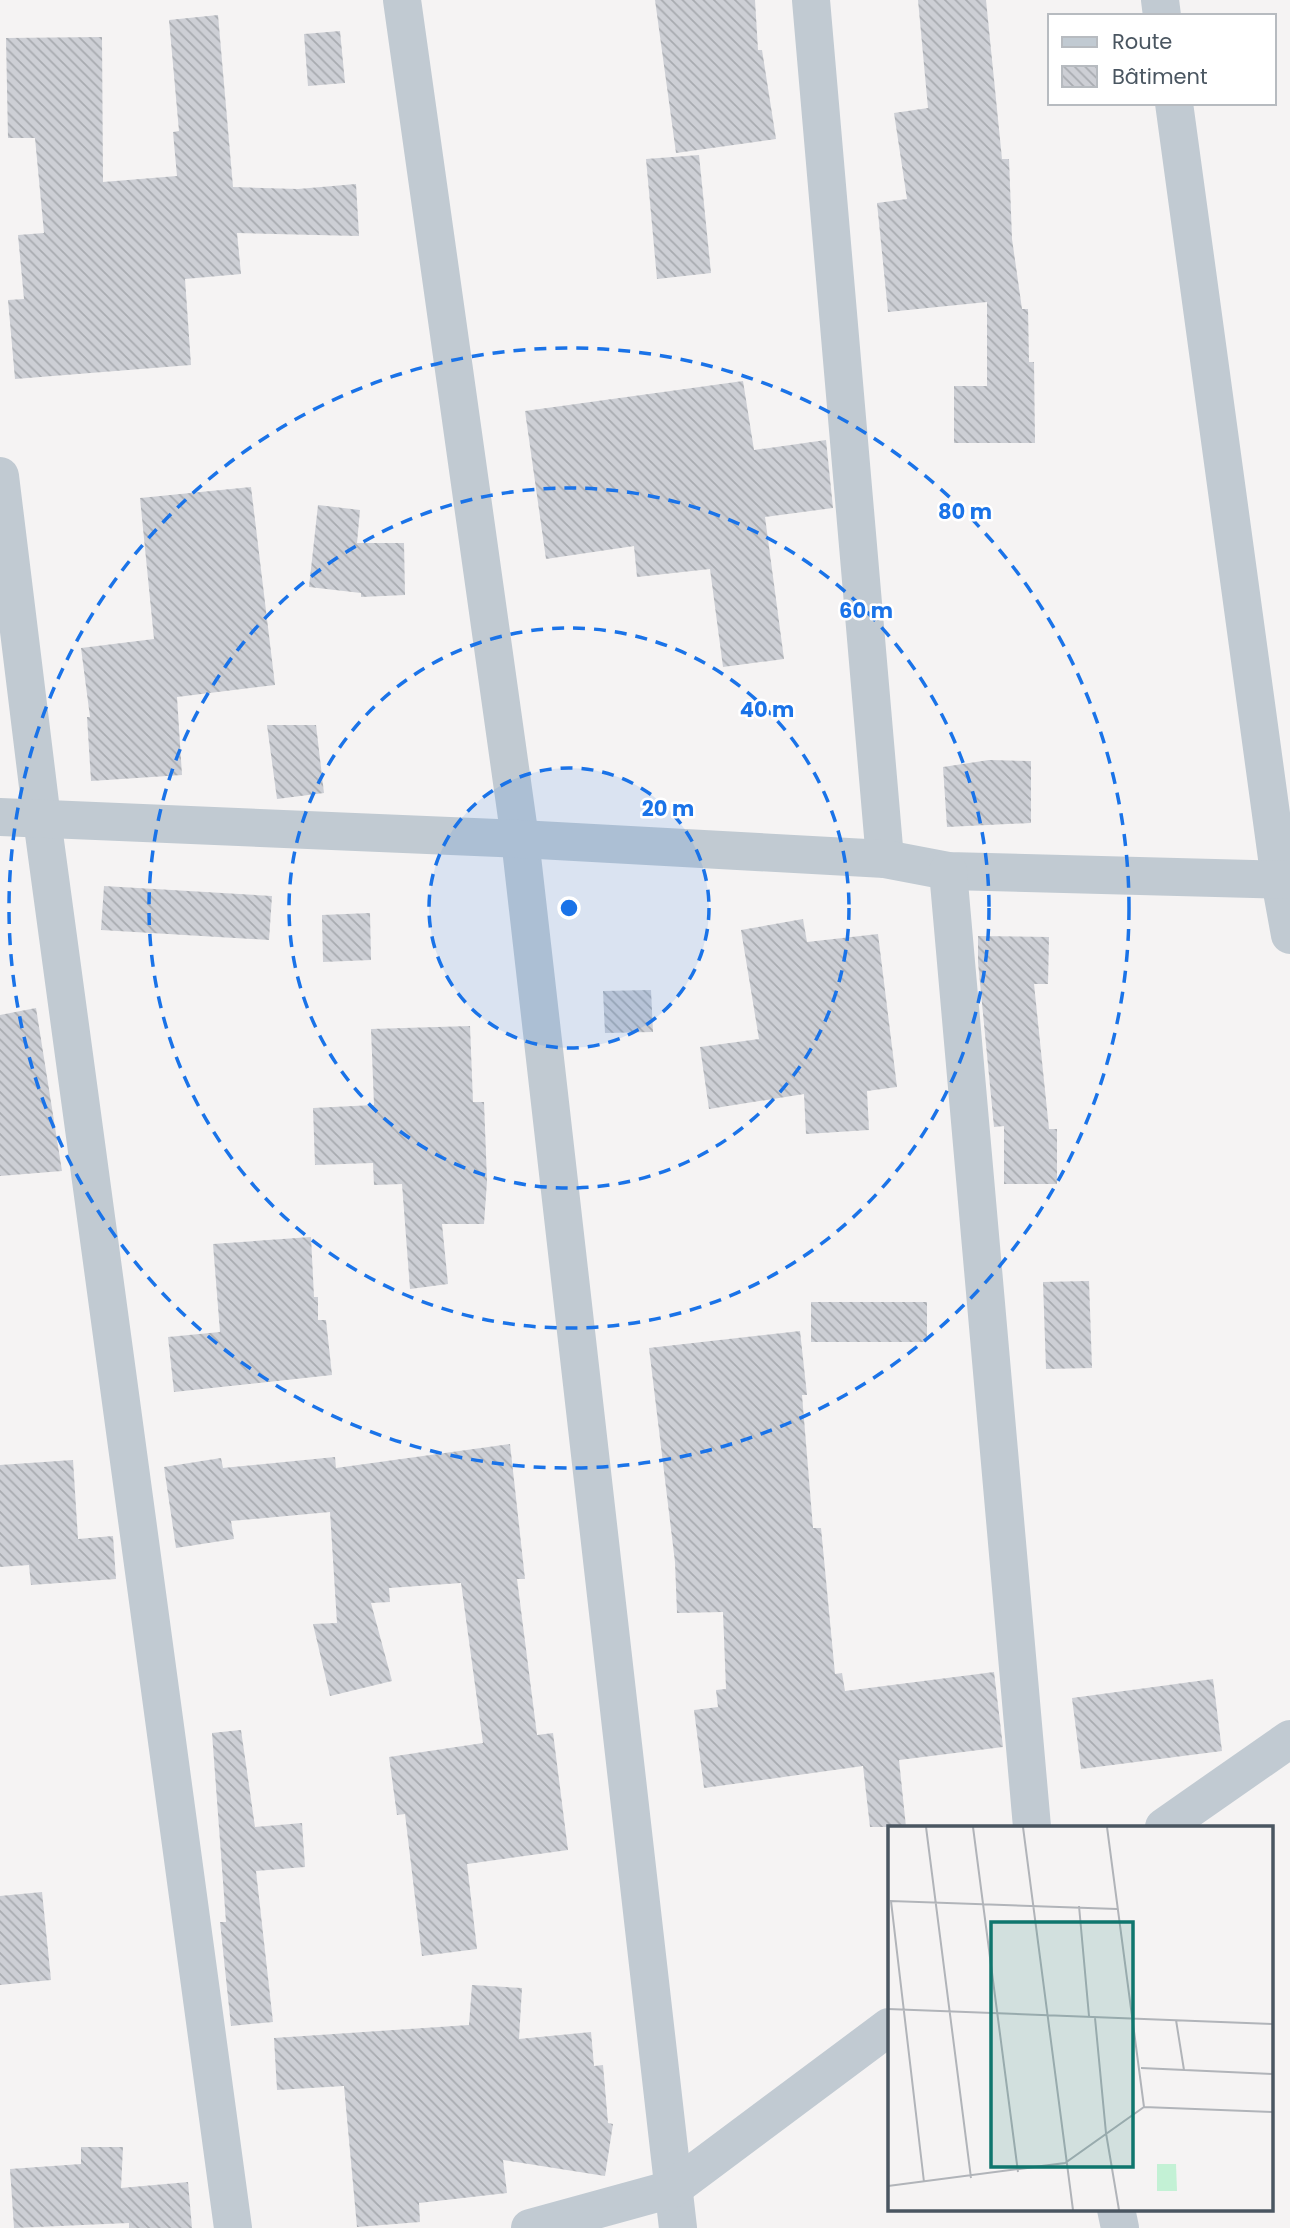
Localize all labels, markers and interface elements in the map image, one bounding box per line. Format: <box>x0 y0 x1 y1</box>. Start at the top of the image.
legend <box>1048 14 1276 105</box>
text: Route <box>1112 27 1172 56</box>
text: Bâtiment <box>1112 62 1208 91</box>
text: 80 m <box>938 497 992 526</box>
text: 60 m <box>839 596 893 625</box>
text: 40 m <box>740 695 794 724</box>
text: 20 m <box>642 794 694 823</box>
centre of rings <box>557 896 581 920</box>
inset map <box>888 1826 1272 2210</box>

